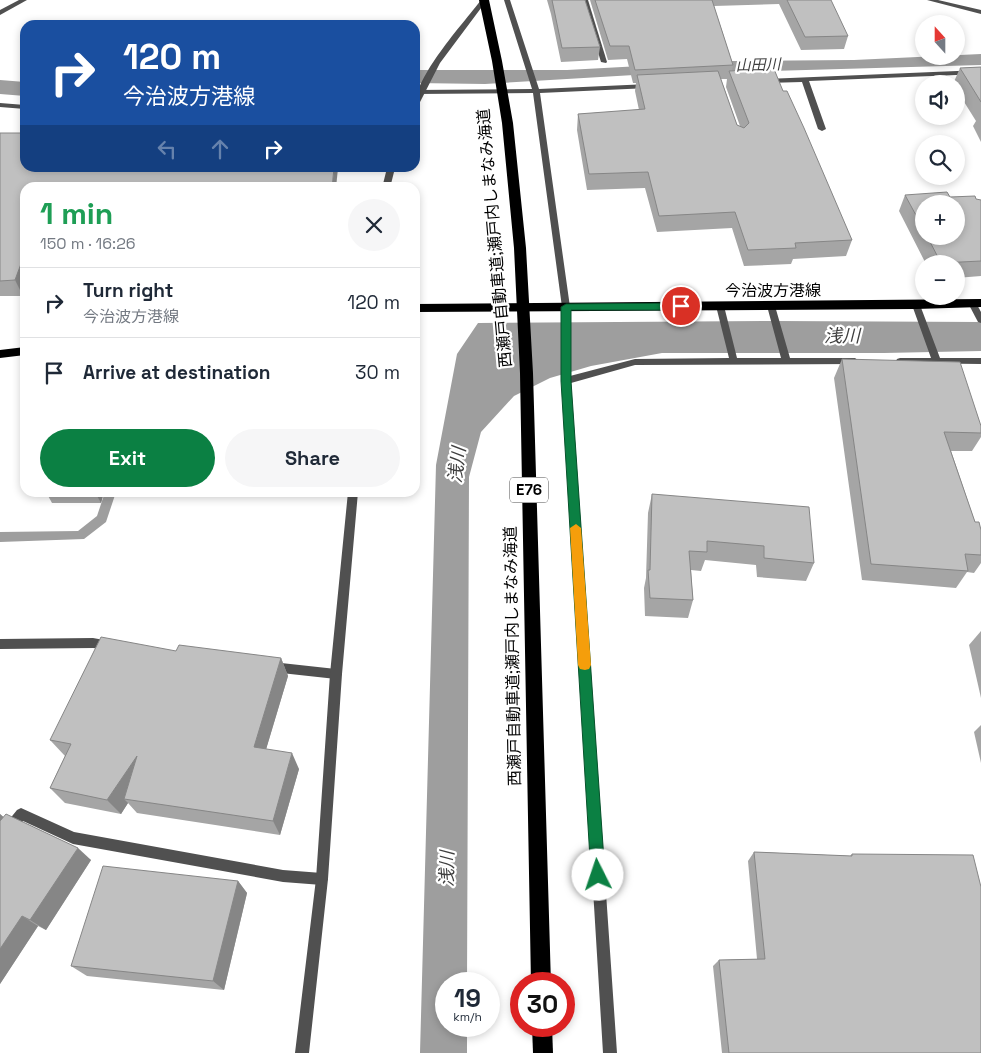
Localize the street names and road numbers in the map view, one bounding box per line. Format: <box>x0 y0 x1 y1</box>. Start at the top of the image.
street label: 西瀬戸自動車道;瀬戸内しまなみ海道 <box>473 108 516 368</box>
street label: 今治波方港線 <box>725 280 821 301</box>
road number: E76 <box>510 478 548 502</box>
street label: 西瀬戸自動車道;瀬戸内しまなみ海道 <box>500 526 525 786</box>

